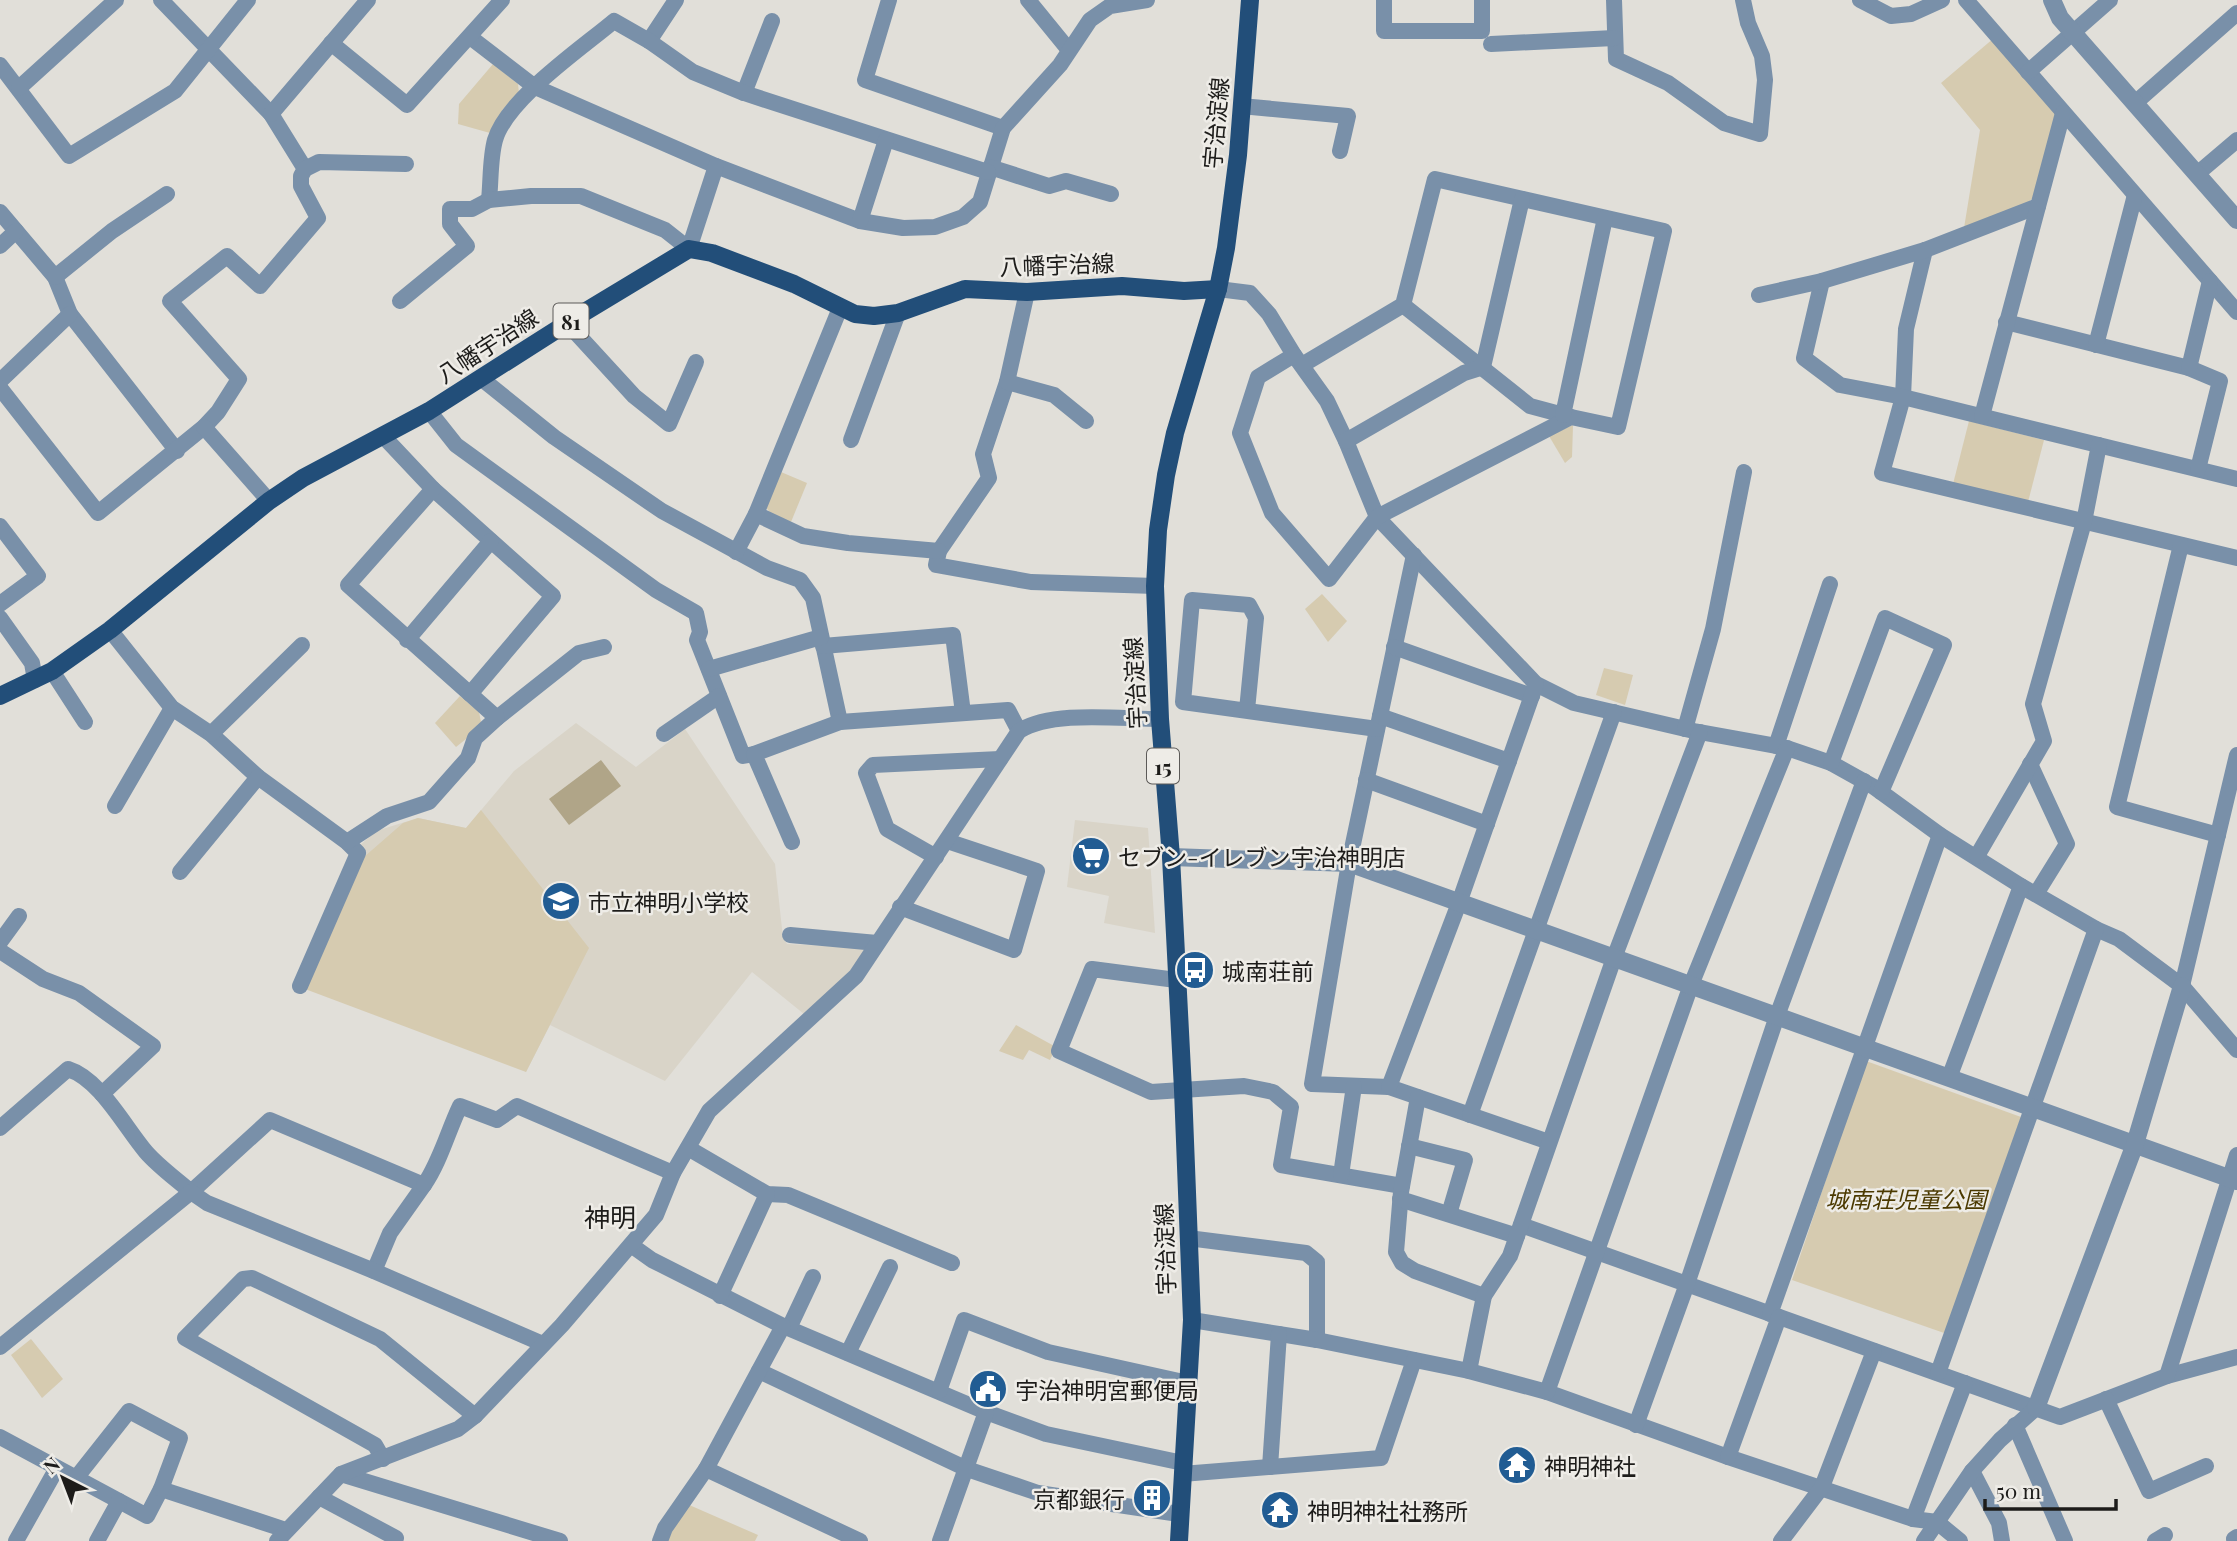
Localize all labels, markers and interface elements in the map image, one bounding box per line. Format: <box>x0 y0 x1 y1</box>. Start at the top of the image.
street label: 宇治淀線 <box>1196 76 1234 170</box>
street label: 八幡宇治線 <box>999 247 1115 281</box>
street label: 八幡宇治線 <box>430 301 544 389</box>
road number: 81 <box>554 304 588 338</box>
street label: 宇治淀線 <box>1116 636 1152 730</box>
road number: 15 <box>1147 748 1179 784</box>
supermarket icon: セブン-イレブン宇治神明店 <box>1070 835 1112 877</box>
place label: セブン-イレブン宇治神明店 <box>1118 841 1405 872</box>
school or university icon: 市立神明小学校 <box>540 880 582 922</box>
place label: 市立神明小学校 <box>588 886 749 917</box>
bus stop icon: 城南荘前 <box>1174 949 1216 991</box>
place label: 城南荘前 <box>1222 955 1314 986</box>
park label: 城南荘児童公園 <box>1826 1183 1990 1214</box>
district label: 神明 <box>584 1199 636 1234</box>
street label: 宇治淀線 <box>1147 1202 1181 1296</box>
public building icon: 宇治神明宮郵便局 <box>967 1368 1009 1410</box>
place label: 宇治神明宮郵便局 <box>1015 1374 1199 1405</box>
north arrow <box>28 1443 98 1513</box>
temple icon: 神明神社 <box>1496 1444 1538 1486</box>
text: N <box>37 1450 65 1479</box>
place label: 神明神社 <box>1544 1450 1636 1481</box>
scale bar <box>1985 1468 2116 1512</box>
text: 50 m <box>1996 1476 2042 1504</box>
building icon: 京都銀行 <box>1131 1477 1173 1519</box>
place label: 京都銀行 <box>1033 1483 1125 1514</box>
temple icon: 神明神社社務所 <box>1259 1489 1301 1531</box>
place label: 神明神社社務所 <box>1307 1495 1468 1526</box>

